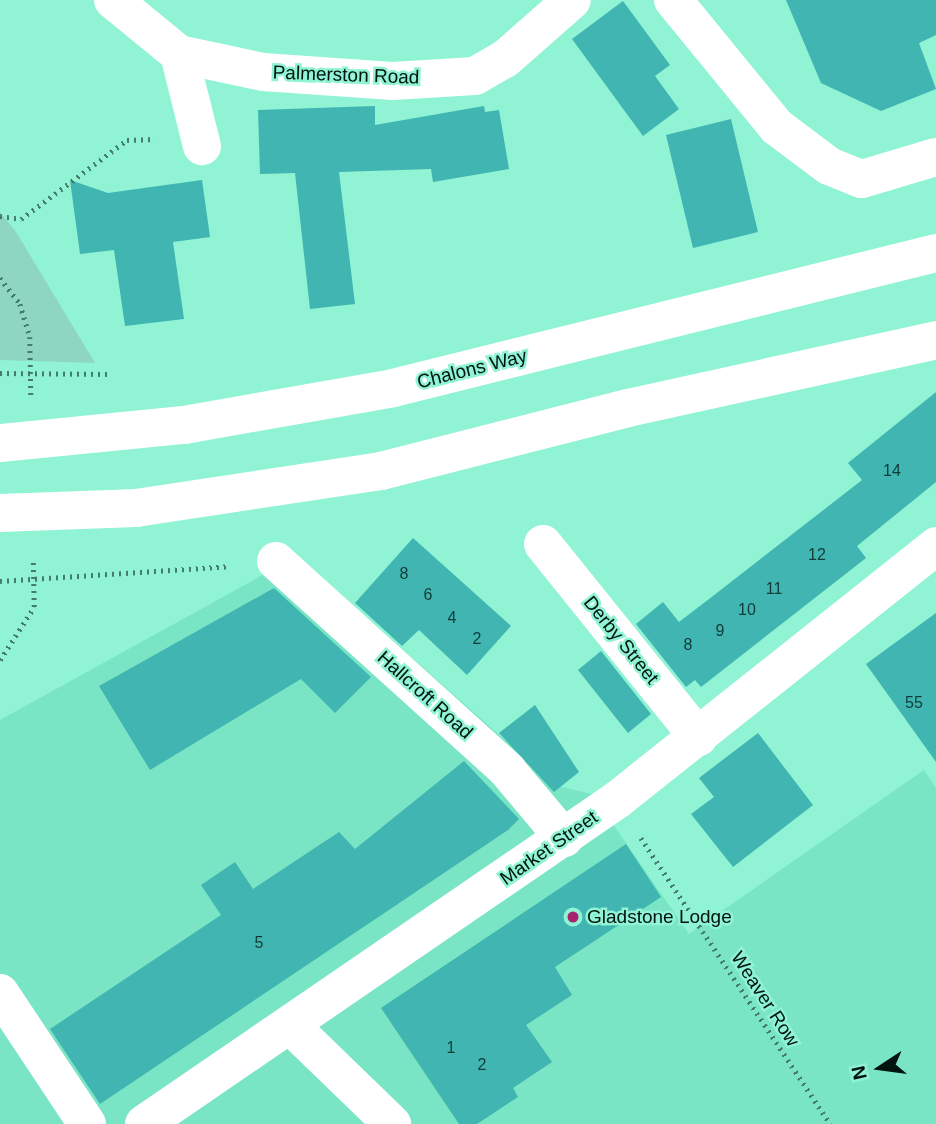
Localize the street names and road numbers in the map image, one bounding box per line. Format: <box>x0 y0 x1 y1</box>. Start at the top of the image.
street label: Palmerston Road <box>272 61 420 89</box>
street label: Chalons Way <box>415 344 529 394</box>
street label: Derby Street <box>579 591 663 689</box>
street label: Hallcroft Road <box>373 646 477 744</box>
street label: Market Street <box>496 806 602 890</box>
street label: Weaver Row <box>726 947 804 1051</box>

